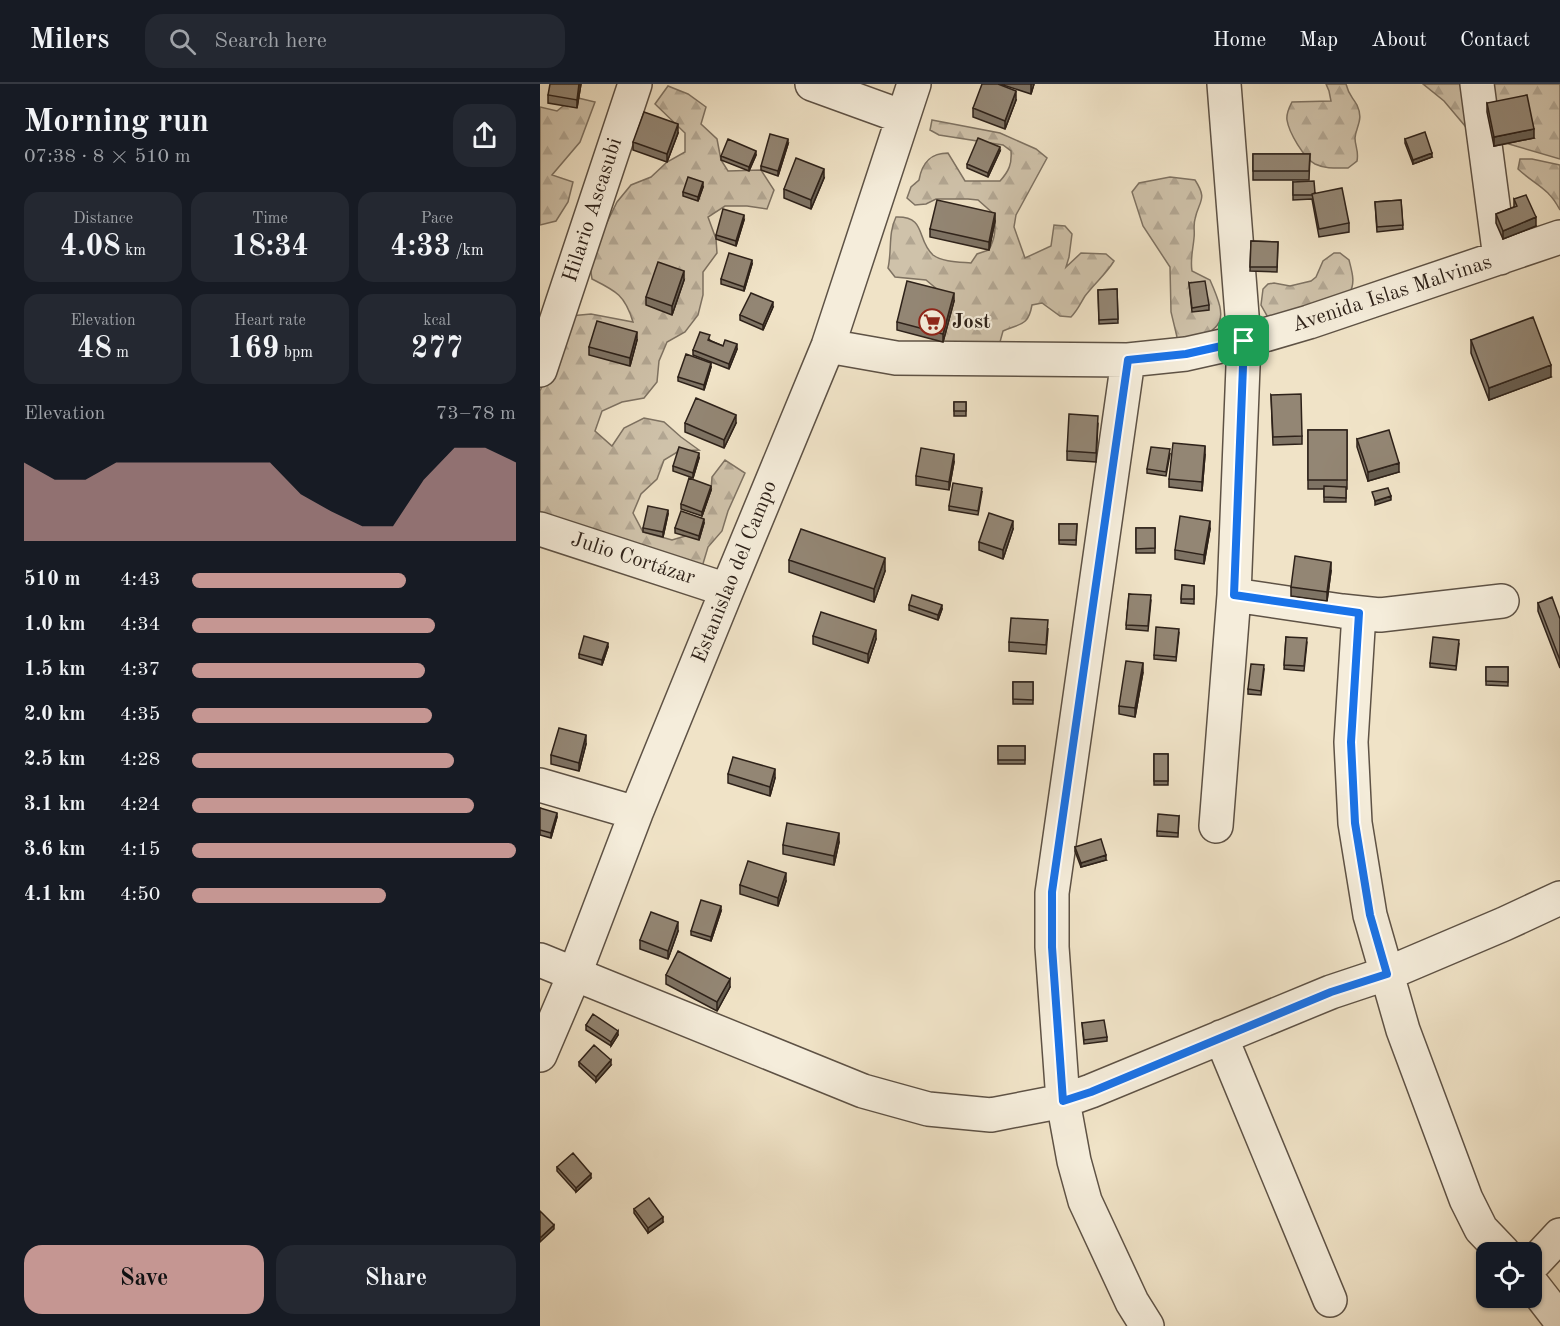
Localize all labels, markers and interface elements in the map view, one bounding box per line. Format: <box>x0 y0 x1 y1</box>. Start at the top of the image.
search box <box>145 14 565 68</box>
icon: search <box>166 25 199 58</box>
text: Milers <box>30 27 109 55</box>
text: Search here <box>214 30 327 52</box>
text: Home <box>1213 30 1266 51</box>
text: Map <box>1299 30 1338 51</box>
text: About <box>1371 30 1427 51</box>
text: Contact <box>1460 30 1530 51</box>
button: share <box>453 104 516 167</box>
text: Morning run <box>24 106 209 139</box>
street label: Hilario Ascasubi <box>560 135 626 285</box>
text: 07:38 · 8 × 510 m <box>24 147 191 167</box>
text: Distance <box>73 211 133 227</box>
text: Time <box>252 211 288 227</box>
text: Pace <box>421 211 453 227</box>
text: 4.08 <box>60 232 121 262</box>
text: 18:34 <box>231 232 309 262</box>
text: 4:33 <box>390 232 451 262</box>
text: km <box>121 243 146 259</box>
text: /km <box>451 243 484 259</box>
street label: Avenida Islas Malvinas <box>1290 252 1494 336</box>
supermarket icon: Jost <box>917 307 947 337</box>
place label: Jost <box>952 312 991 333</box>
text: Elevation <box>70 313 136 329</box>
text: Heart rate <box>234 313 306 329</box>
text: kcal <box>423 313 451 329</box>
pin <box>1218 315 1269 366</box>
icon: arrive <box>1227 324 1260 357</box>
text: 48 <box>77 334 112 364</box>
text: 169 <box>227 334 279 364</box>
text: 277 <box>411 334 463 364</box>
text: m <box>112 345 129 361</box>
text: bpm <box>279 345 313 361</box>
text: Elevation <box>24 404 105 424</box>
text: 73–78 m <box>436 404 516 424</box>
street label: Estanislao del Campo <box>689 478 781 666</box>
street label: Julio Cortázar <box>568 529 698 589</box>
text: 510 m <box>24 570 80 590</box>
text: 4:43 <box>120 570 160 590</box>
text: 1.0 km <box>24 615 86 635</box>
text: 4:34 <box>120 615 160 635</box>
text: 1.5 km <box>24 660 86 680</box>
text: 4:37 <box>120 660 160 680</box>
text: 2.0 km <box>24 705 86 725</box>
text: 4:35 <box>120 705 160 725</box>
text: 2.5 km <box>24 750 86 770</box>
text: 4:28 <box>120 750 160 770</box>
text: 3.1 km <box>24 795 86 815</box>
text: 4:24 <box>120 795 160 815</box>
text: 3.6 km <box>24 840 86 860</box>
text: 4:15 <box>120 840 160 860</box>
text: 4.1 km <box>24 885 86 905</box>
text: 4:50 <box>120 885 160 905</box>
map controls <box>1476 1242 1542 1308</box>
button: locate <box>1476 1242 1542 1308</box>
button: Save <box>24 1245 264 1314</box>
button: Share <box>276 1245 516 1314</box>

